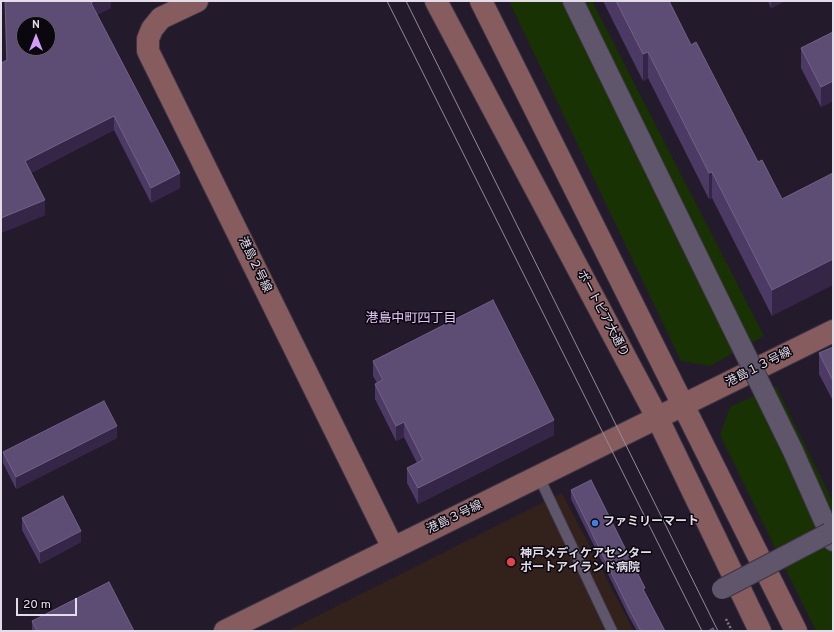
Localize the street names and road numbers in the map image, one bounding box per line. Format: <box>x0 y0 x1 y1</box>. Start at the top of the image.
street label: 港島２号線 <box>234 235 274 295</box>
street label: ポートピア大通り <box>573 268 631 360</box>
street label: 港島１３号線 <box>724 345 794 391</box>
street label: 港島３号線 <box>425 498 485 538</box>

